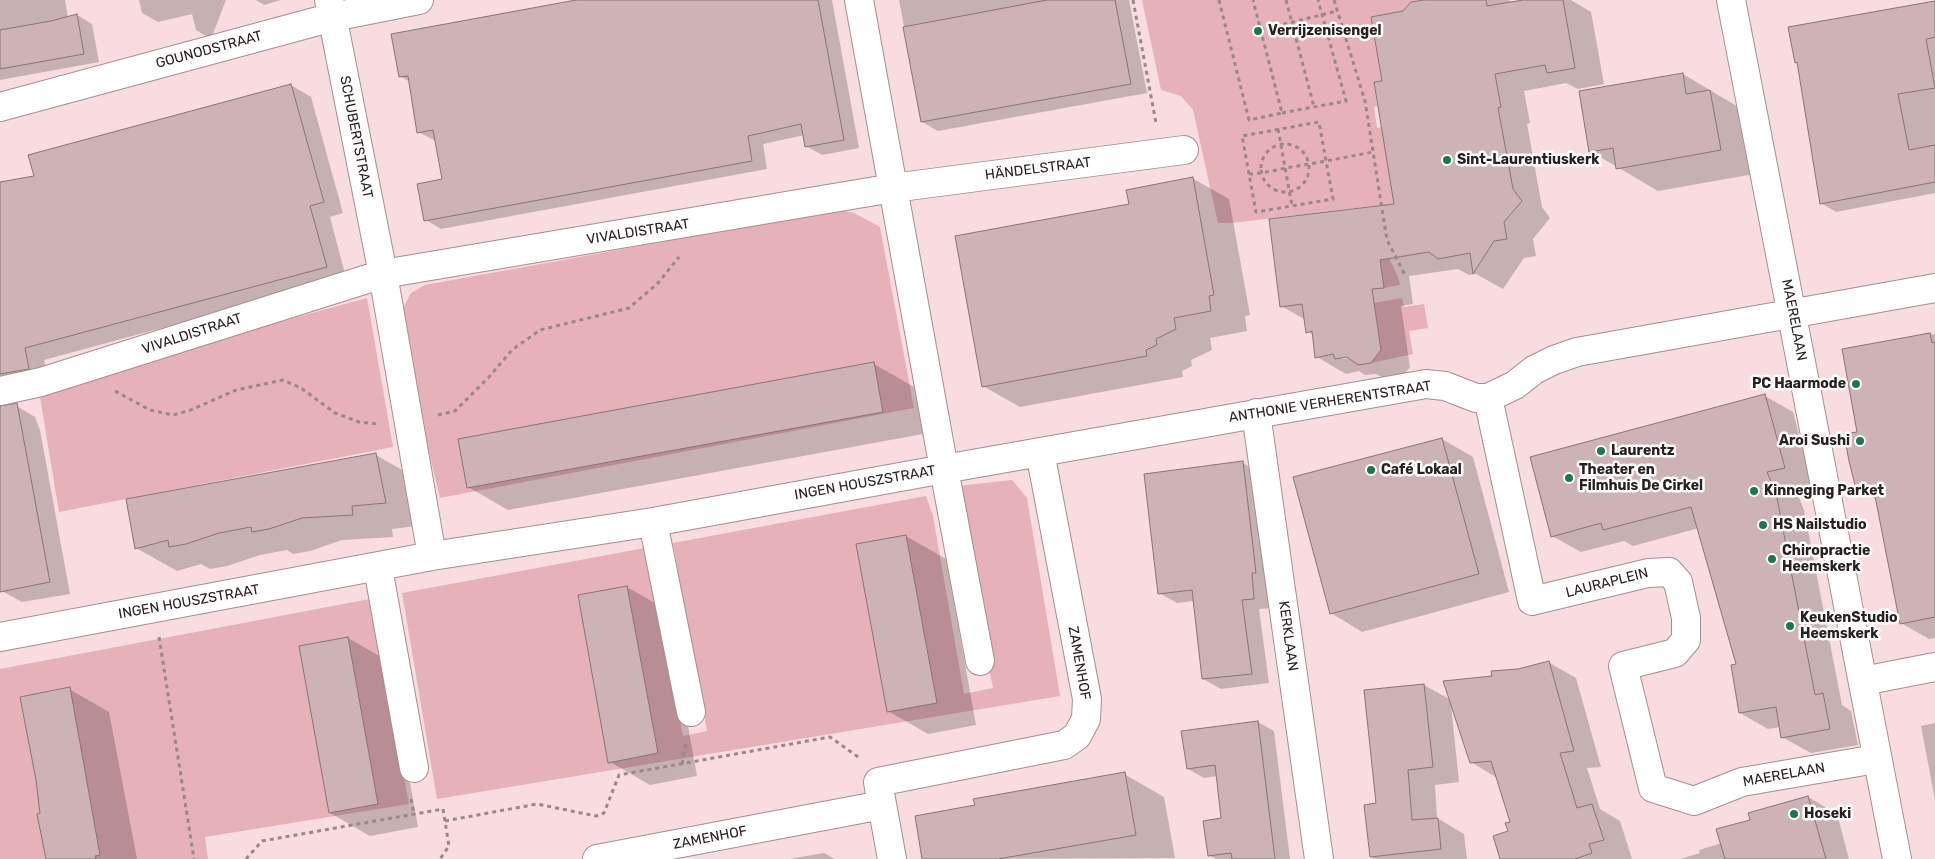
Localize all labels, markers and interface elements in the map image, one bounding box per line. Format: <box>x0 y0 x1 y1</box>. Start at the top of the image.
place label: Verrijzenisengel <box>1268 23 1381 39</box>
marker: Verrijzenisengel <box>1252 25 1264 37</box>
street label: GOUNODSTRAAT <box>154 28 264 72</box>
street label: SCHUBERTSTRAAT <box>336 74 376 200</box>
place label: Sint-Laurentiuskerk <box>1457 152 1599 168</box>
street label: HÄNDELSTRAAT <box>984 154 1092 184</box>
marker: Sint-Laurentiuskerk <box>1441 154 1453 166</box>
street label: VIVALDISTRAAT <box>585 216 691 248</box>
street label: MAERELAAN <box>1778 278 1810 362</box>
street label: VIVALDISTRAAT <box>140 310 244 358</box>
place label: PC Haarmode <box>1752 376 1846 392</box>
street label: ANTHONIE VERHERENTSTRAAT <box>1228 378 1432 426</box>
marker: PC Haarmode <box>1850 378 1862 390</box>
place label: Aroi Sushi <box>1779 433 1850 449</box>
marker: Aroi Sushi <box>1854 435 1866 447</box>
place label: Laurentz <box>1611 443 1674 459</box>
marker: Laurentz <box>1595 445 1607 457</box>
street label: INGEN HOUSZSTRAAT <box>793 462 937 504</box>
place label: Café Lokaal <box>1381 462 1462 478</box>
place label: Theater en Filmhuis De Cirkel <box>1579 462 1703 494</box>
marker: Café Lokaal <box>1365 464 1377 476</box>
marker: Theater en Filmhuis De Cirkel <box>1563 472 1575 484</box>
place label: Kinneging Parket <box>1764 483 1884 499</box>
marker: Kinneging Parket <box>1748 485 1760 497</box>
place label: HS Nailstudio <box>1773 517 1867 533</box>
marker: HS Nailstudio <box>1757 519 1769 531</box>
place label: Chiropractie Heemskerk <box>1782 543 1870 576</box>
marker: Chiropractie Heemskerk <box>1766 553 1778 565</box>
street label: LAURAPLEIN <box>1564 565 1650 601</box>
street label: INGEN HOUSZSTRAAT <box>117 581 261 623</box>
street label: KERKLAAN <box>1275 600 1301 672</box>
place label: KeukenStudio Heemskerk <box>1800 610 1898 642</box>
marker: KeukenStudio Heemskerk <box>1784 620 1796 632</box>
street label: ZAMENHOF <box>1064 625 1094 701</box>
street label: MAERELAAN <box>1742 760 1826 790</box>
place label: Hoseki <box>1804 806 1851 822</box>
marker: Hoseki <box>1788 808 1800 820</box>
street label: ZAMENHOF <box>672 823 748 853</box>

